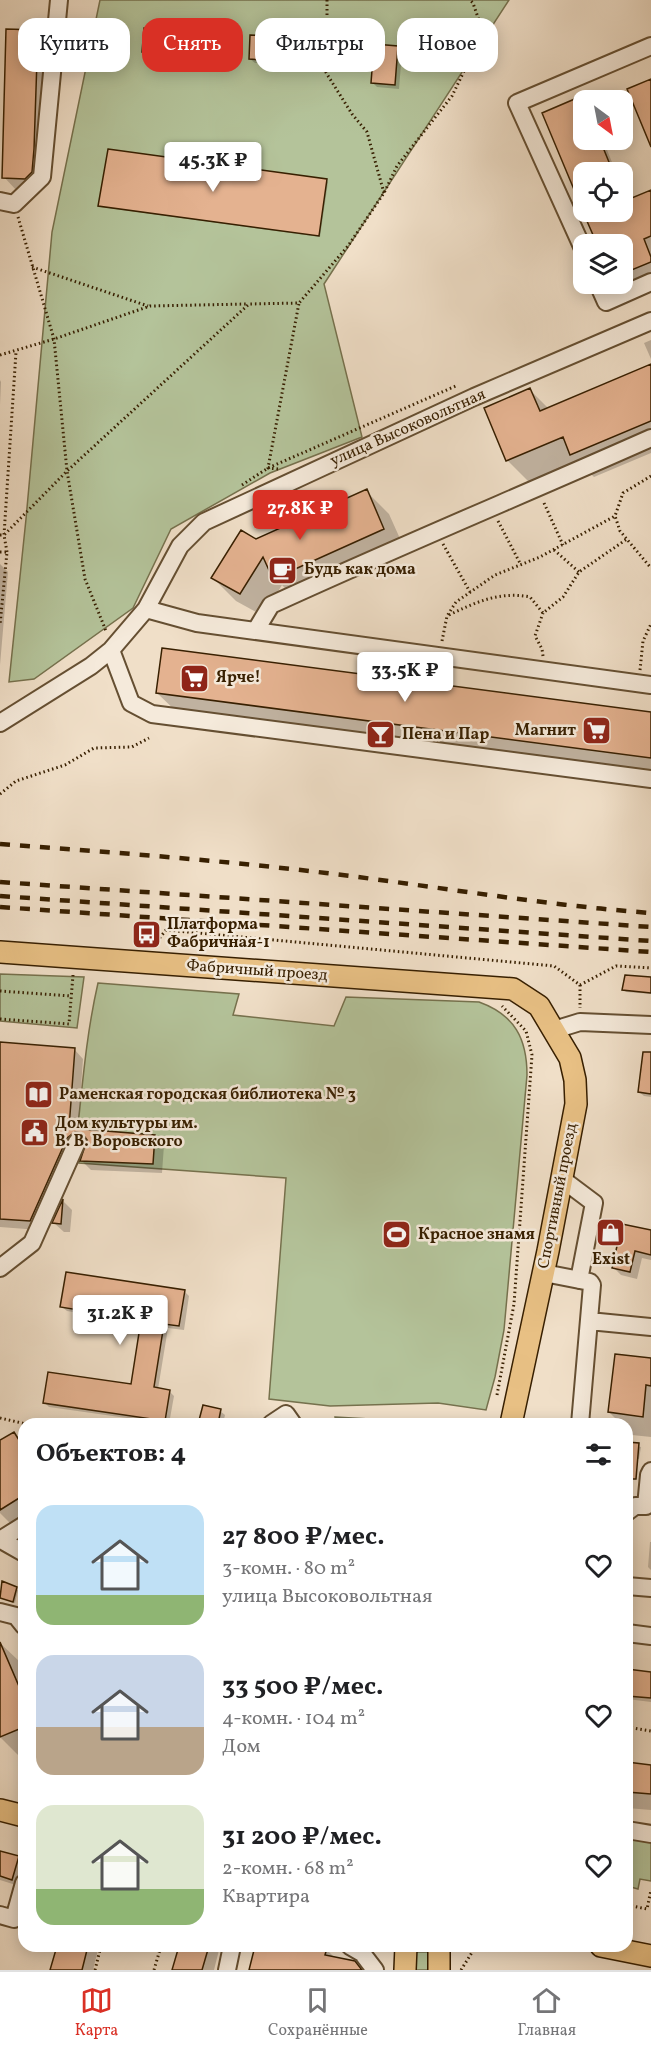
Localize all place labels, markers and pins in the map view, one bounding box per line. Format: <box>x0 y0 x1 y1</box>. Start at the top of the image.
pin: 45.3K ₽ <box>158 142 268 193</box>
pin: 27.8K ₽ <box>245 490 355 541</box>
cafe icon: Будь как дома <box>267 554 299 586</box>
place label: Будь как дома <box>304 559 416 581</box>
pin: 33.5K ₽ <box>350 652 460 703</box>
supermarket icon: Ярче! <box>179 662 211 694</box>
place label: Ярче! <box>216 667 261 689</box>
supermarket icon: Магнит <box>581 715 613 747</box>
bar icon: Пена и Пар <box>365 719 397 751</box>
place label: Магнит <box>515 720 576 742</box>
place label: Пена и Пар <box>402 724 489 746</box>
place label: Платформа Фабричная-1 <box>167 914 270 954</box>
bus stop icon: Платформа Фабричная-1 <box>130 918 162 950</box>
library icon: Раменская городская библиотека № 3 <box>22 1079 54 1111</box>
place label: Раменская городская библиотека № 3 <box>59 1084 356 1106</box>
place label: Дом культуры им. В. В. Воровского <box>55 1113 198 1153</box>
public building icon: Дом культуры им. В. В. Воровского <box>18 1117 50 1149</box>
shop icon: Exist <box>595 1216 627 1248</box>
sports icon: Красное знамя <box>381 1219 413 1251</box>
place label: Красное знамя <box>418 1224 535 1246</box>
place label: Exist <box>592 1249 630 1271</box>
pin: 31.2K ₽ <box>65 1295 175 1346</box>

